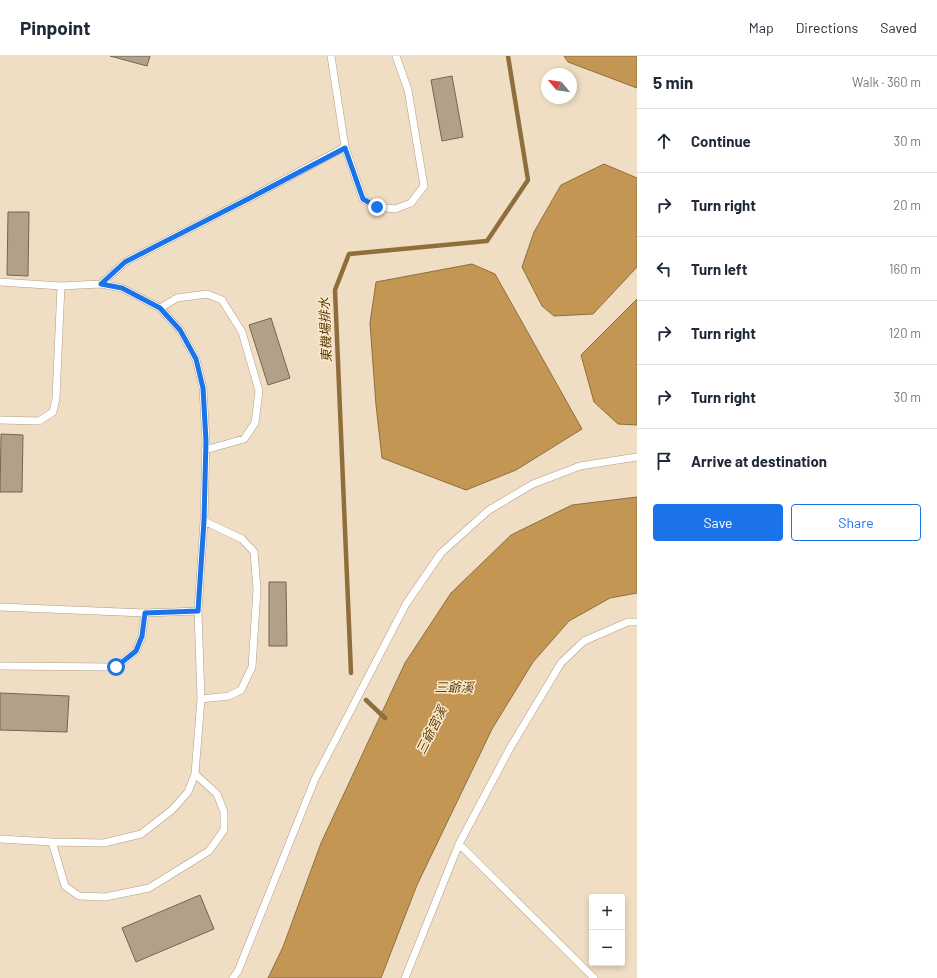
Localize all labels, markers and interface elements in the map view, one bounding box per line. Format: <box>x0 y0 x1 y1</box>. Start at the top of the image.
text: Pinpoint <box>20 16 90 39</box>
text: Map <box>749 19 774 36</box>
text: Directions <box>796 19 858 36</box>
text: Saved <box>880 19 917 36</box>
north arrow <box>541 68 577 104</box>
text: 5 min <box>653 72 693 92</box>
text: Walk · 360 m <box>852 74 921 90</box>
icon: ahead <box>653 130 675 152</box>
text: Continue <box>691 132 751 150</box>
text: 30 m <box>894 133 921 149</box>
icon: right <box>653 194 675 216</box>
text: Turn right <box>691 196 756 214</box>
text: 20 m <box>893 197 921 213</box>
route end <box>368 198 386 216</box>
icon: left <box>653 258 675 280</box>
text: Turn left <box>691 260 747 278</box>
text: 160 m <box>889 261 921 277</box>
water label: 東機場排水 <box>316 296 334 363</box>
icon: right <box>653 322 675 344</box>
text: Turn right <box>691 324 756 342</box>
text: 120 m <box>889 325 921 341</box>
icon: right <box>653 386 675 408</box>
text: Turn right <box>691 388 756 406</box>
text: 30 m <box>894 389 921 405</box>
icon: arrive <box>653 450 675 472</box>
text: Arrive at destination <box>691 452 827 470</box>
button: Save <box>653 504 783 541</box>
button: Share <box>791 504 921 541</box>
route start <box>107 658 125 676</box>
water label: 三爺溪 <box>434 679 475 695</box>
water label: 三爺宮溪 <box>412 701 451 757</box>
map controls <box>589 894 625 966</box>
button: + <box>589 894 625 930</box>
button: − <box>589 930 625 966</box>

